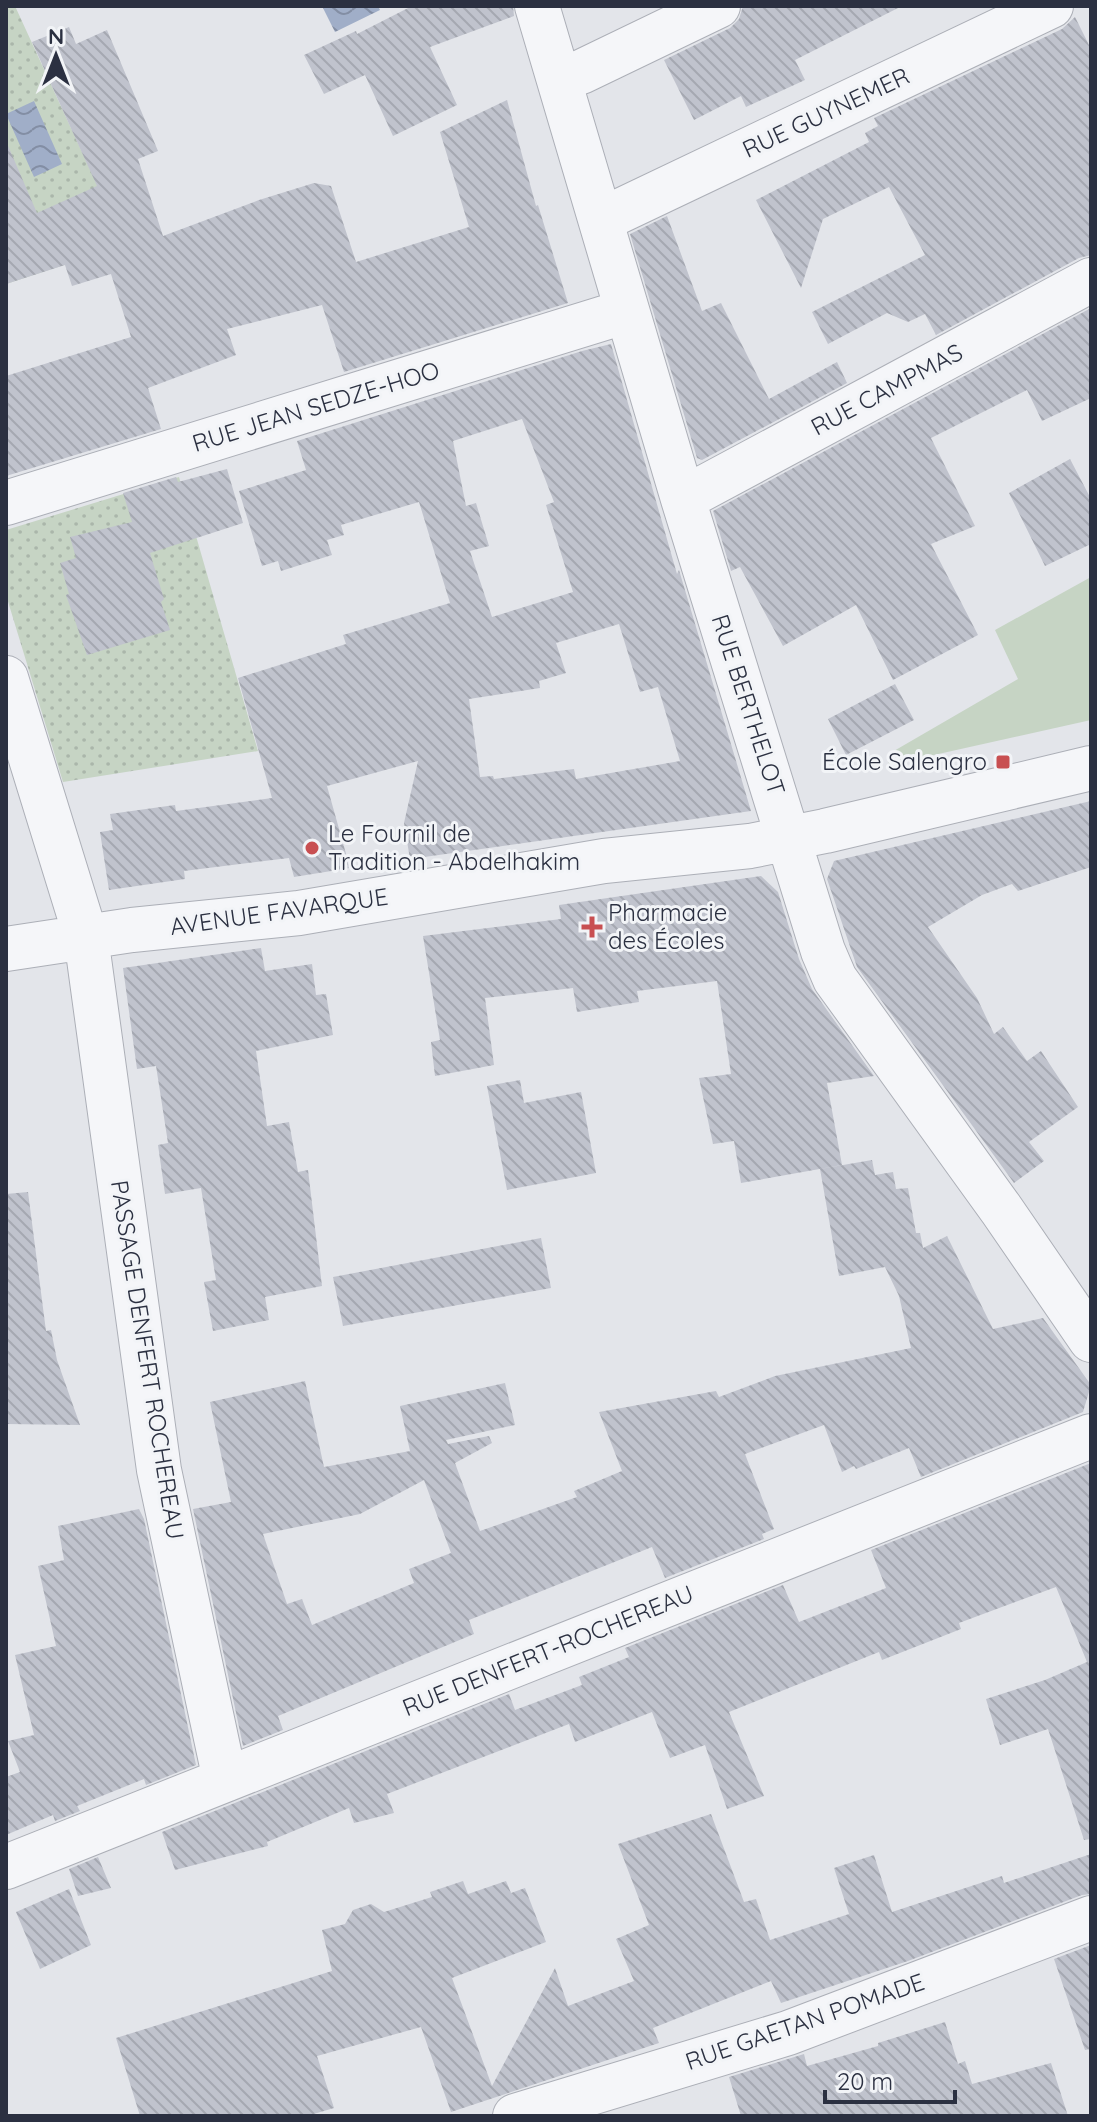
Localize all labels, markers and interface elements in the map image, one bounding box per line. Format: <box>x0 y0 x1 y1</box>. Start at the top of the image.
north arrow <box>16 16 96 96</box>
text: N <box>48 22 64 50</box>
street label: RUE GUYNEMER <box>737 60 914 164</box>
street label: RUE CAMPMAS <box>806 337 968 442</box>
street label: RUE JEAN SEDZE-HOO <box>189 354 443 458</box>
street label: RUE BERTHELOT <box>706 610 792 799</box>
place label: École Salengro <box>822 746 987 776</box>
marker: École Salengro <box>994 753 1012 771</box>
place label: Le Fournil de Tradition - Abdelhakim <box>328 818 580 876</box>
marker: Le Fournil de Tradition - Abdelhakim <box>303 839 321 857</box>
street label: AVENUE FAVARQUE <box>168 881 390 941</box>
place label: Pharmacie des Écoles <box>608 897 727 955</box>
marker: Pharmacie des Écoles <box>583 918 601 936</box>
street label: PASSAGE DENFERT ROCHEREAU <box>105 1178 191 1542</box>
street label: RUE DENFERT-ROCHEREAU <box>398 1578 698 1722</box>
street label: RUE GAETAN POMADE <box>681 1966 928 2076</box>
scale bar <box>825 2054 955 2104</box>
text: 20 m <box>837 2066 893 2096</box>

